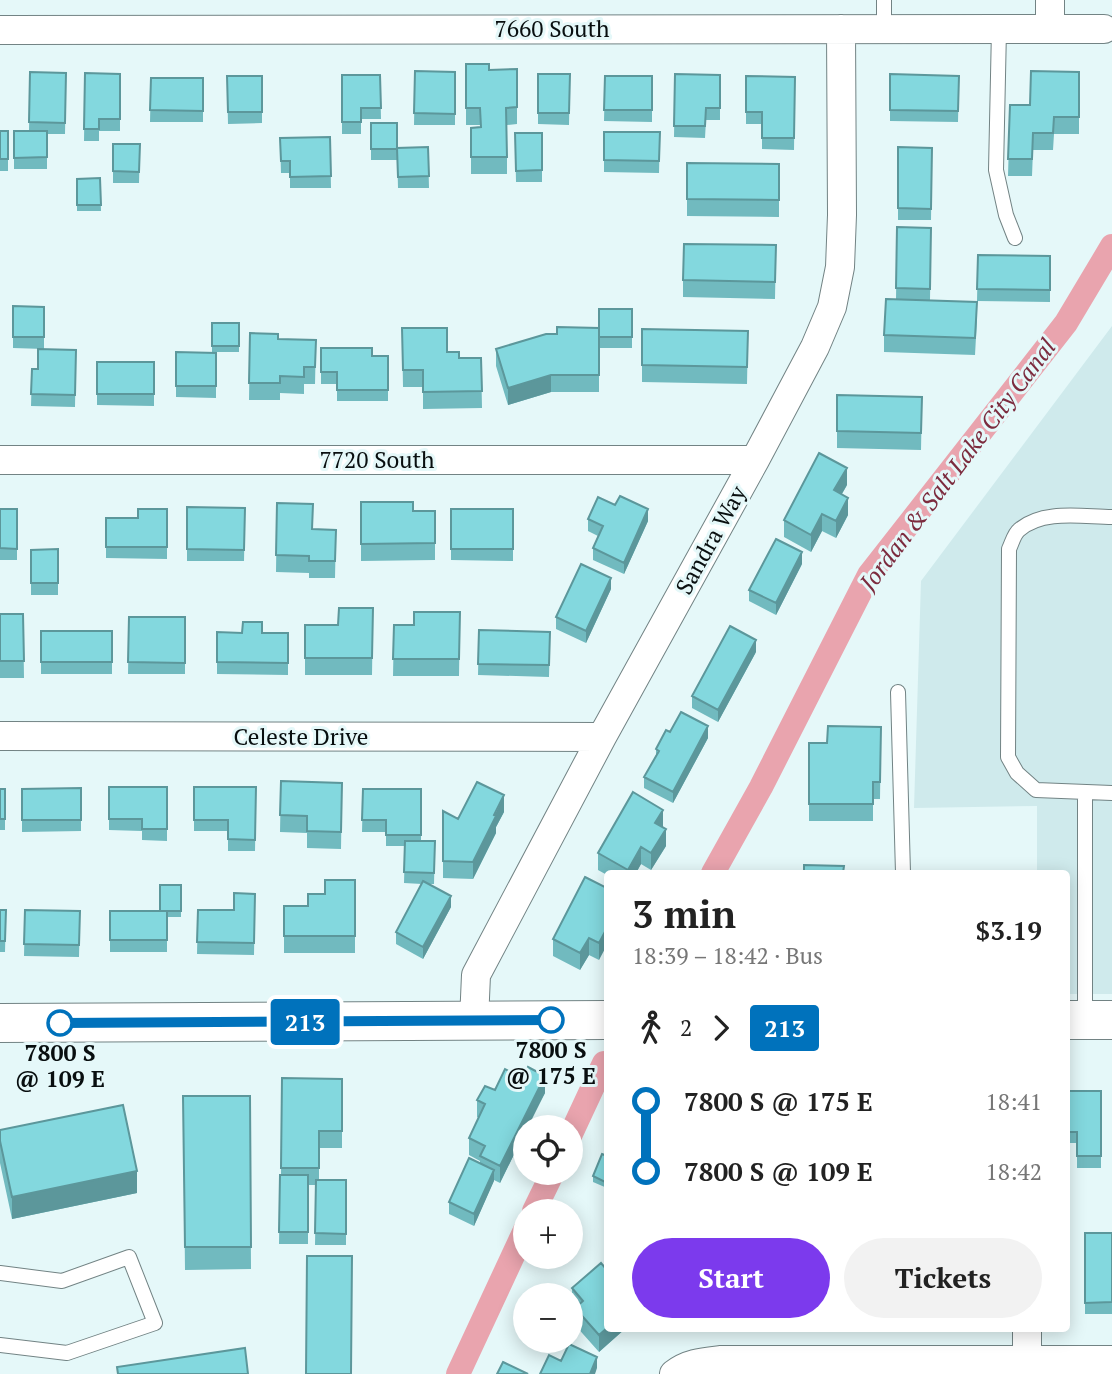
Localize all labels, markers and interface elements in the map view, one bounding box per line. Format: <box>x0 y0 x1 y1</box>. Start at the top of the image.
street label: 7660 South <box>495 13 610 44</box>
water label: Jordan & Salt Lake City Canal <box>851 332 1063 598</box>
street label: 7720 South <box>320 444 435 475</box>
street label: Sandra Way <box>668 480 753 600</box>
street label: Celeste Drive <box>234 721 368 752</box>
text: 3 min <box>632 889 736 939</box>
text: $3.19 <box>976 913 1042 947</box>
text: 18:39 – 18:42 · Bus <box>632 940 823 971</box>
line badge: 213 <box>265 999 345 1045</box>
text: 213 <box>285 1006 325 1038</box>
marker: 7800 S @ 175 E <box>538 1007 564 1033</box>
icon: walk <box>632 1009 670 1047</box>
icon: forward <box>702 1009 740 1047</box>
marker: 7800 S @ 109 E <box>47 1010 73 1036</box>
text: 2 <box>680 1012 692 1043</box>
text: 213 <box>764 1012 805 1044</box>
place label: 7800 S @ 175 E <box>506 1034 596 1091</box>
place label: 7800 S @ 109 E <box>15 1037 105 1094</box>
text: 7800 S @ 175 E <box>684 1084 873 1118</box>
text: 18:41 <box>985 1086 1042 1117</box>
map controls <box>513 1115 583 1353</box>
button: locate <box>513 1115 583 1185</box>
text: 7800 S @ 109 E <box>684 1154 873 1188</box>
text: 18:42 <box>985 1156 1042 1187</box>
button: + <box>513 1199 583 1269</box>
button: Start <box>632 1238 830 1318</box>
button: Tickets <box>844 1238 1042 1318</box>
button: − <box>513 1283 583 1353</box>

